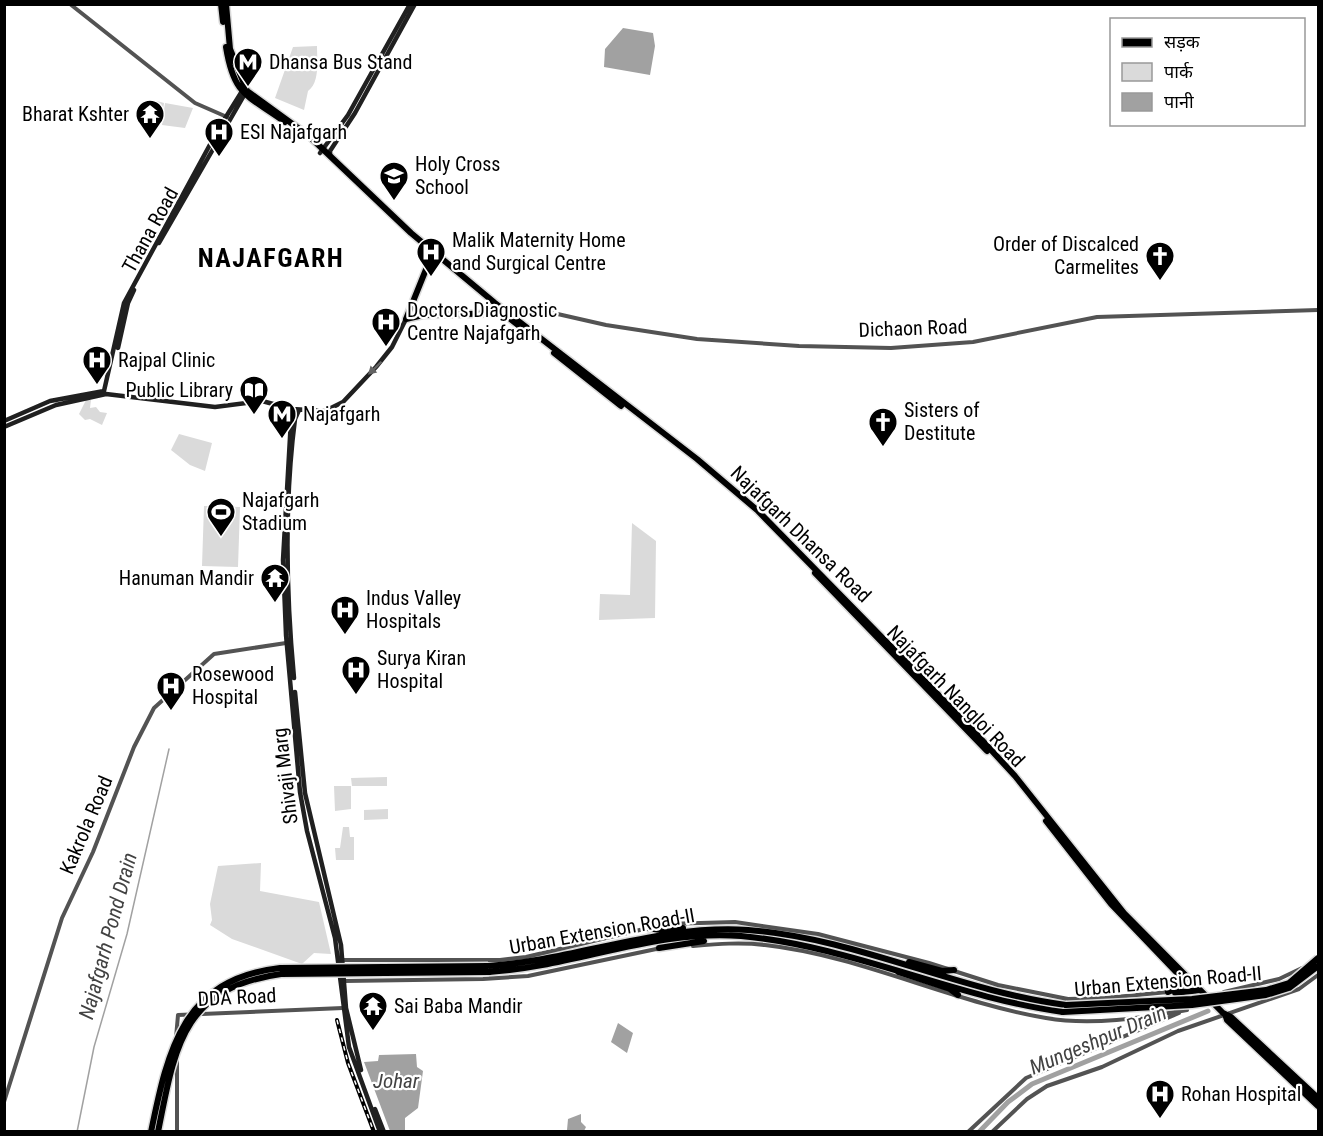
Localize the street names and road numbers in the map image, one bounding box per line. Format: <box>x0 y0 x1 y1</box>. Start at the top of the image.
street label: Thana Road <box>117 183 183 277</box>
street label: Dichaon Road <box>858 314 968 342</box>
street label: Najafgarh Dhansa Road <box>726 461 876 607</box>
street label: Najafgarh Nangloi Road <box>882 620 1030 772</box>
street label: Shivaji Marg <box>267 727 303 825</box>
street label: Kakrola Road <box>55 772 117 878</box>
street label: Urban Extension Road-II <box>507 903 697 959</box>
street label: Urban Extension Road-II <box>1073 961 1263 1001</box>
street label: DDA Road <box>197 983 277 1011</box>

